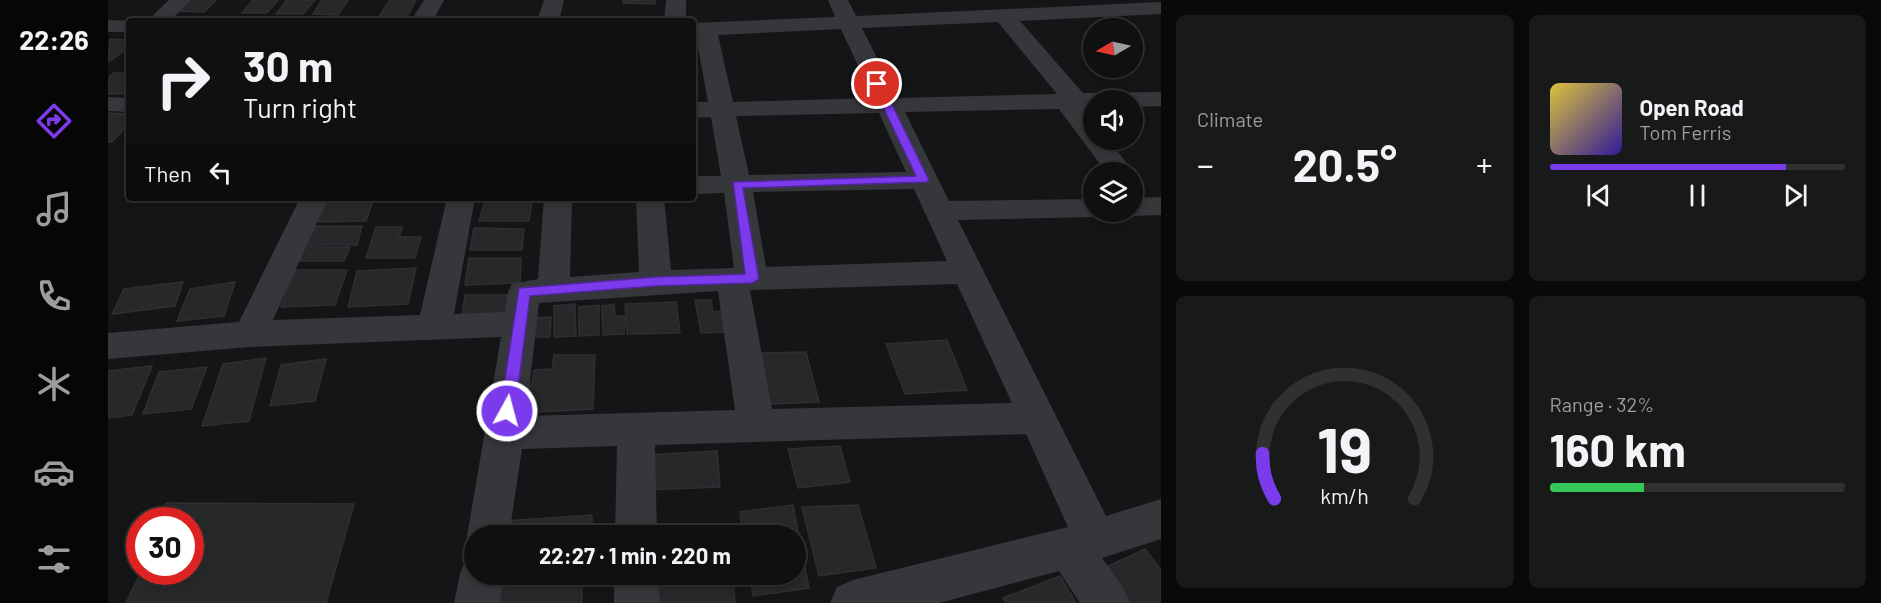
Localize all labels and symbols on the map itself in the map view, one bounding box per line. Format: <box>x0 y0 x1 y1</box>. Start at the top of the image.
north arrow <box>1083 18 1143 78</box>
pin <box>851 58 902 109</box>
position arrow <box>475 379 539 443</box>
speed limit sign: 30 <box>126 507 204 585</box>

